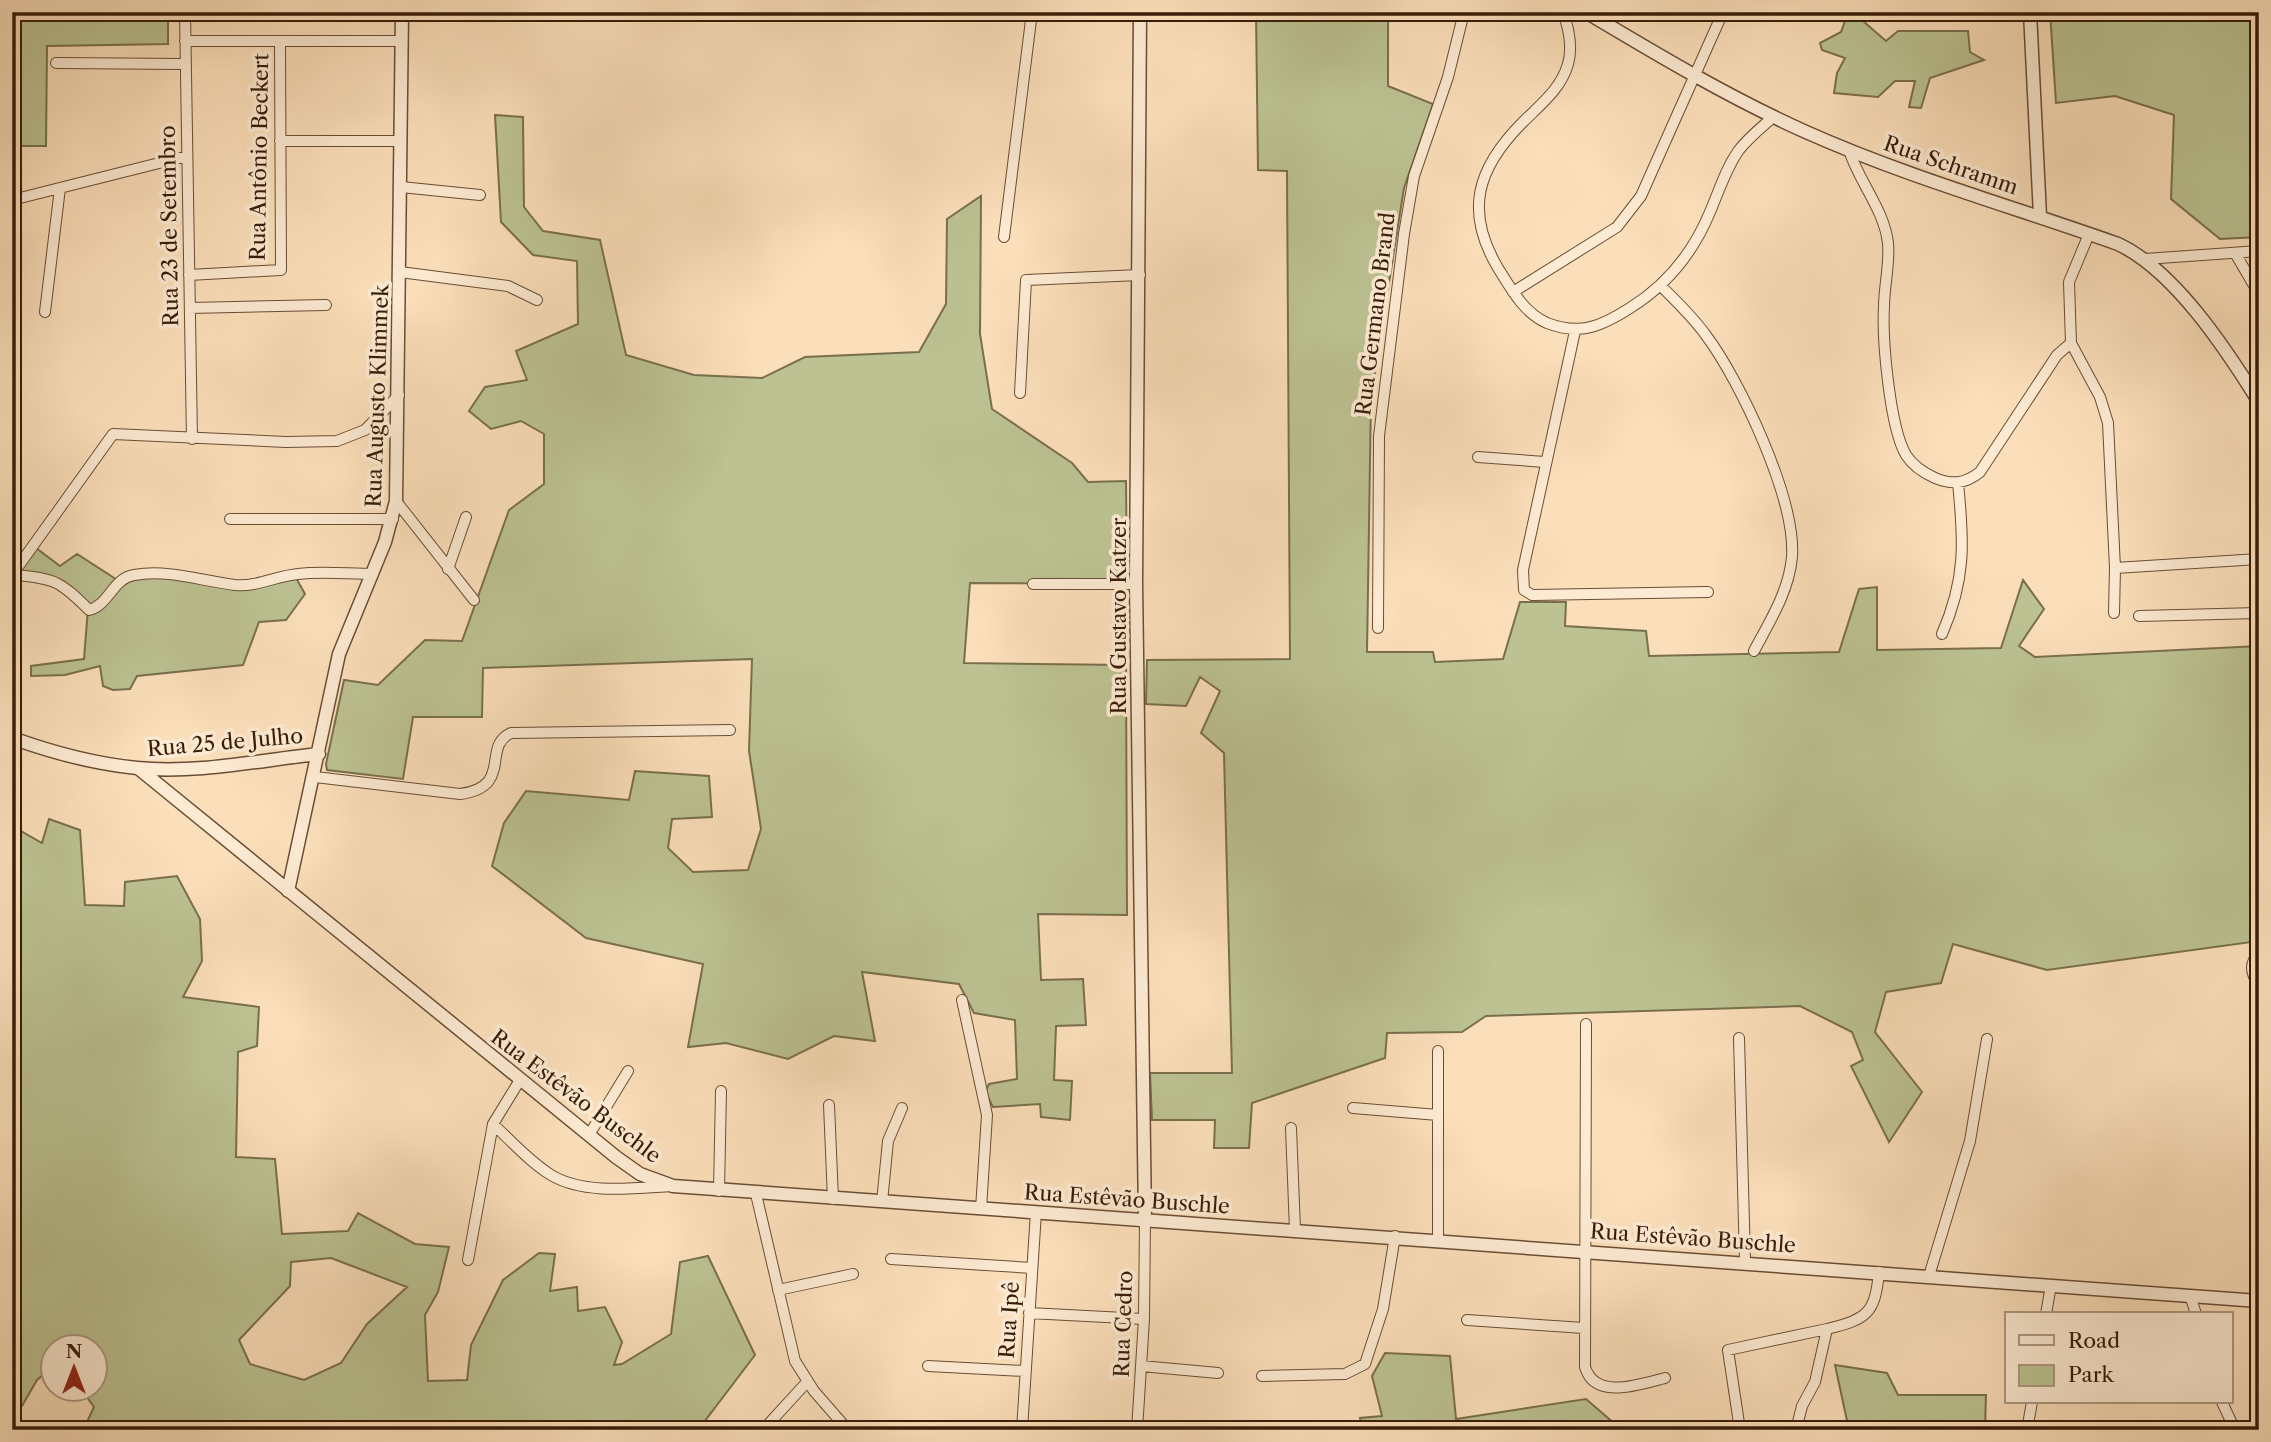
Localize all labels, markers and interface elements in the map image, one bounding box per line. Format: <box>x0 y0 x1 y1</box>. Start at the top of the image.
street label: Rua Antônio Beckert <box>245 52 273 261</box>
street label: Rua 23 de Setembro <box>155 125 183 327</box>
street label: Rua Schramm <box>1881 130 2022 200</box>
street label: Rua Germano Brand <box>1350 211 1400 417</box>
street label: Rua Augusto Klimmek <box>361 283 393 508</box>
street label: Rua Gustavo Katzer <box>1106 517 1131 715</box>
street label: Rua 25 de Julho <box>146 723 304 761</box>
street label: Rua Estêvão Buschle <box>486 1024 666 1168</box>
street label: Rua Estêvão Buschle <box>1023 1179 1231 1219</box>
street label: Rua Estêvão Buschle <box>1589 1218 1797 1258</box>
street label: Rua Cedro <box>1109 1270 1137 1378</box>
street label: Rua Ipê <box>994 1281 1024 1359</box>
legend <box>2005 1312 2232 1404</box>
text: Road <box>2068 1328 2120 1353</box>
north arrow <box>38 1334 108 1404</box>
text: N <box>66 1340 82 1363</box>
text: Park <box>2068 1362 2114 1387</box>

